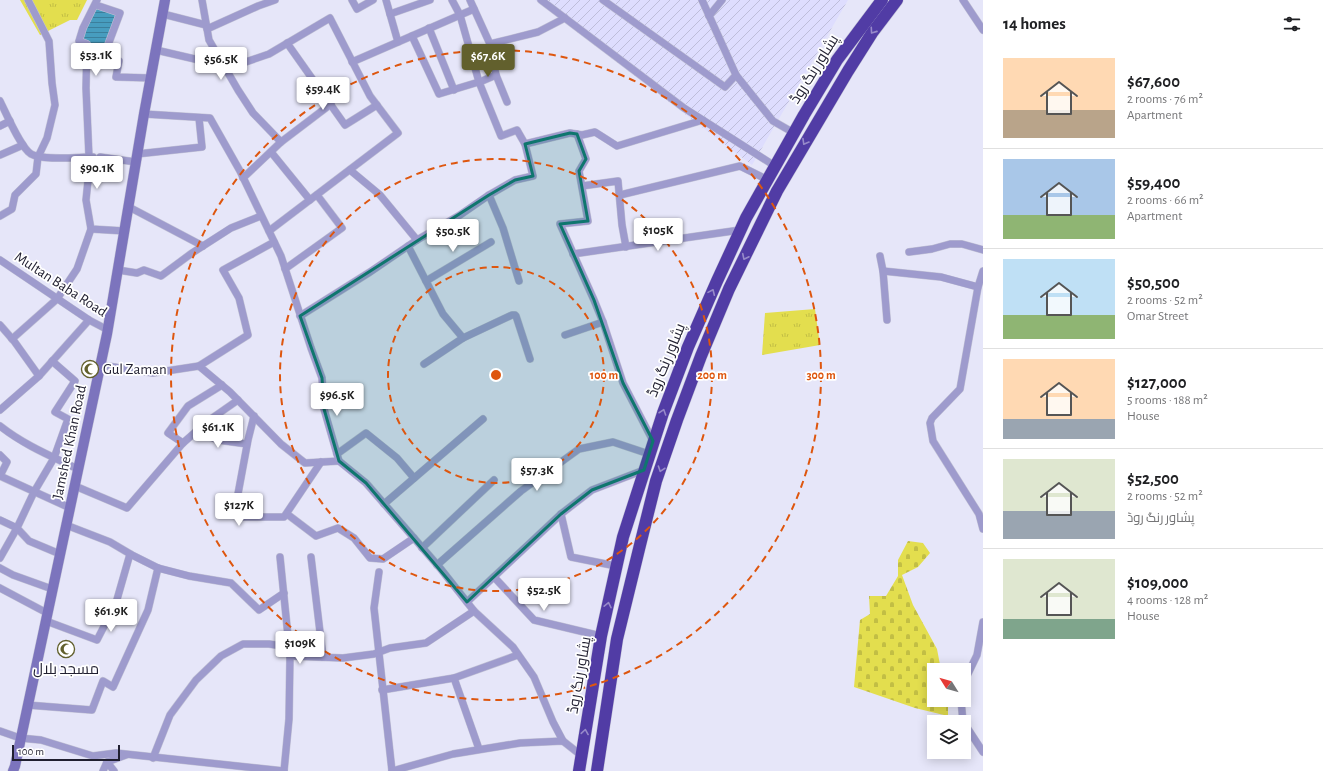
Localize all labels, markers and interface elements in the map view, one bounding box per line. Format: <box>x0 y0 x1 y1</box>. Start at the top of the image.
icon: filters <box>1281 13 1303 35</box>
text: 14 homes <box>1003 15 1066 32</box>
one-way arrow <box>871 27 878 34</box>
street label: پشاور رنگ روڈ <box>787 32 843 107</box>
pin: $53.1K <box>63 43 129 77</box>
pin: $67.6K <box>455 44 521 78</box>
pin: $56.5K <box>188 47 254 81</box>
text: $53.1K <box>80 49 112 62</box>
text: $67.6K <box>471 50 505 63</box>
text: $56.5K <box>204 53 238 66</box>
text: $67,600 <box>1127 73 1180 90</box>
icon: home <box>1035 74 1083 122</box>
pin: $59.4K <box>290 77 356 111</box>
text: $59.4K <box>306 83 340 96</box>
text: 2 rooms · 76 m² <box>1127 93 1203 106</box>
text: Apartment <box>1127 109 1182 122</box>
one-way arrow <box>803 138 810 145</box>
pin: $90.1K <box>64 156 130 190</box>
text: $90.1K <box>80 162 114 175</box>
text: $59,400 <box>1127 174 1180 191</box>
icon: home <box>1035 175 1083 223</box>
text: 2 rooms · 66 m² <box>1127 194 1204 207</box>
text: Apartment <box>1127 210 1182 223</box>
pin: $105K <box>630 218 686 252</box>
pin: $50.5K <box>420 219 486 253</box>
text: $105K <box>643 224 673 237</box>
text: $50.5K <box>436 225 470 238</box>
street label: Multan Baba Road <box>12 249 110 320</box>
one-way arrow <box>742 252 749 260</box>
text: $50,500 <box>1127 274 1180 291</box>
icon: home <box>1035 275 1083 323</box>
one-way arrow <box>707 289 715 296</box>
text: 2 rooms · 52 m² <box>1127 294 1203 307</box>
text: Omar Street <box>1127 310 1188 323</box>
street label: پشاور رنگ روڈ <box>644 321 690 400</box>
mosque icon: Gul Zaman <box>80 359 100 379</box>
place label: Gul Zaman <box>103 362 167 377</box>
centre of rings <box>489 368 503 382</box>
text: 100 m <box>590 369 618 381</box>
text: 200 m <box>697 369 727 381</box>
text: 300 m <box>806 369 836 381</box>
text: $127,000 <box>1127 374 1187 391</box>
icon: home <box>1035 375 1083 423</box>
street label: Jamshed Khan Road <box>50 383 89 501</box>
pin: $96.5K <box>304 383 370 417</box>
text: $96.5K <box>320 389 354 402</box>
text: 5 rooms · 188 m² <box>1127 394 1208 407</box>
one-way arrow <box>658 409 667 416</box>
text: House <box>1127 410 1159 423</box>
pin: $61.1K <box>185 415 251 449</box>
text: $61.1K <box>202 421 234 434</box>
pin: $57.3K <box>504 458 570 492</box>
text: $57.3K <box>520 464 554 477</box>
one-way arrow <box>657 465 665 472</box>
text: $52,500 <box>1127 470 1179 487</box>
icon: home <box>1035 475 1083 523</box>
text: 2 rooms · 52 m² <box>1127 490 1203 503</box>
pin: $127K <box>211 493 267 527</box>
text: $127K <box>224 499 254 512</box>
text: پشاور رنگ روڈ <box>1127 512 1195 525</box>
text: $109,000 <box>1127 574 1188 591</box>
icon: home <box>1035 575 1083 623</box>
pin: $52.5K <box>511 578 577 612</box>
text: $52.5K <box>527 584 561 597</box>
text: 4 rooms · 128 m² <box>1127 594 1208 607</box>
pin: $61.9K <box>78 599 144 633</box>
one-way arrow <box>604 601 612 608</box>
text: $61.9K <box>94 605 128 618</box>
text: House <box>1127 610 1159 623</box>
pin: $109K <box>272 631 328 665</box>
street label: پشاور رنگ روڈ <box>564 635 596 715</box>
text: $109K <box>284 637 316 650</box>
mosque icon: مسجد بلال <box>56 639 76 659</box>
place label: مسجد بلال <box>33 662 99 678</box>
north arrow <box>927 663 971 707</box>
map controls <box>927 663 971 759</box>
button: layers <box>927 715 971 759</box>
one-way arrow <box>580 729 589 736</box>
scale bar <box>12 743 120 762</box>
text: 100 m <box>18 746 44 757</box>

